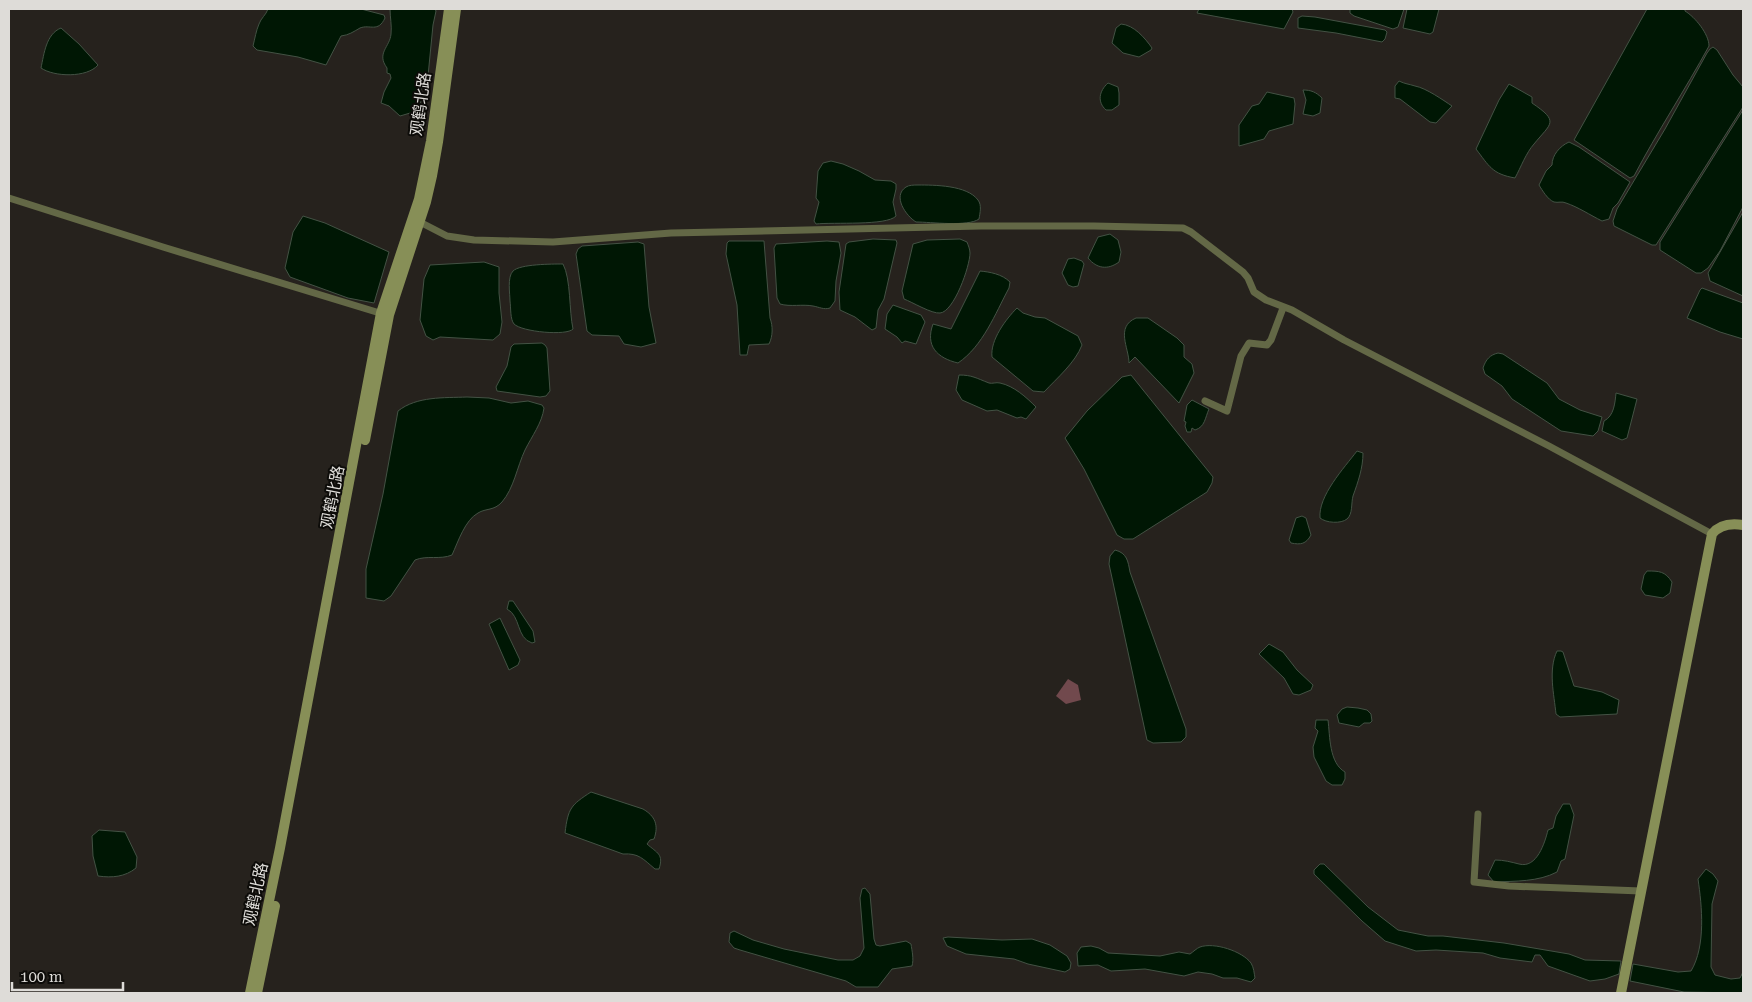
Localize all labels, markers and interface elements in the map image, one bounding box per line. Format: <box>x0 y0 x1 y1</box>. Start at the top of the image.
street label: 观鹤北路 <box>407 71 434 137</box>
street label: 观鹤北路 <box>317 464 348 530</box>
street label: 观鹤北路 <box>240 861 271 927</box>
scale bar <box>12 960 124 992</box>
text: 100 m <box>20 968 63 986</box>

